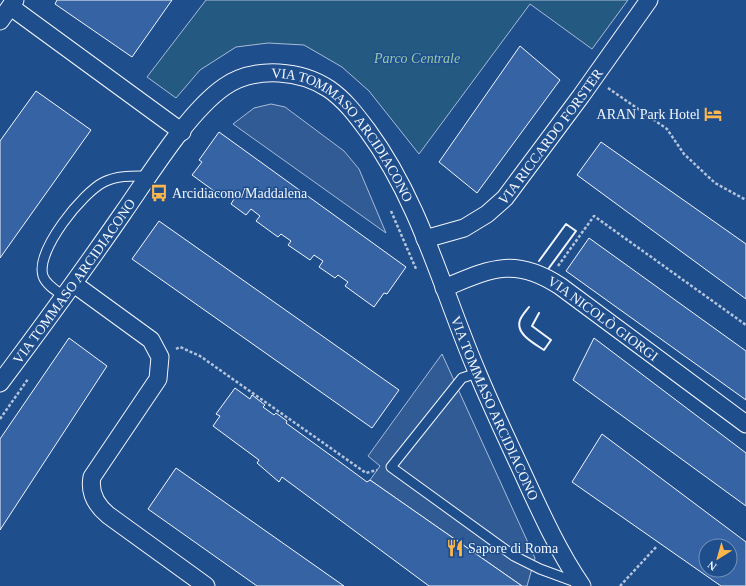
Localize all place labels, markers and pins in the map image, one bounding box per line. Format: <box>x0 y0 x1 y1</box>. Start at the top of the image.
hotel icon: ARAN Park Hotel <box>703 104 723 124</box>
place label: ARAN Park Hotel <box>597 107 700 122</box>
bus stop icon: Arcidiacono/Maddalena <box>149 183 169 203</box>
place label: Arcidiacono/Maddalena <box>172 186 308 201</box>
restaurant icon: Sapore di Roma <box>445 538 465 558</box>
place label: Sapore di Roma <box>468 541 559 556</box>

